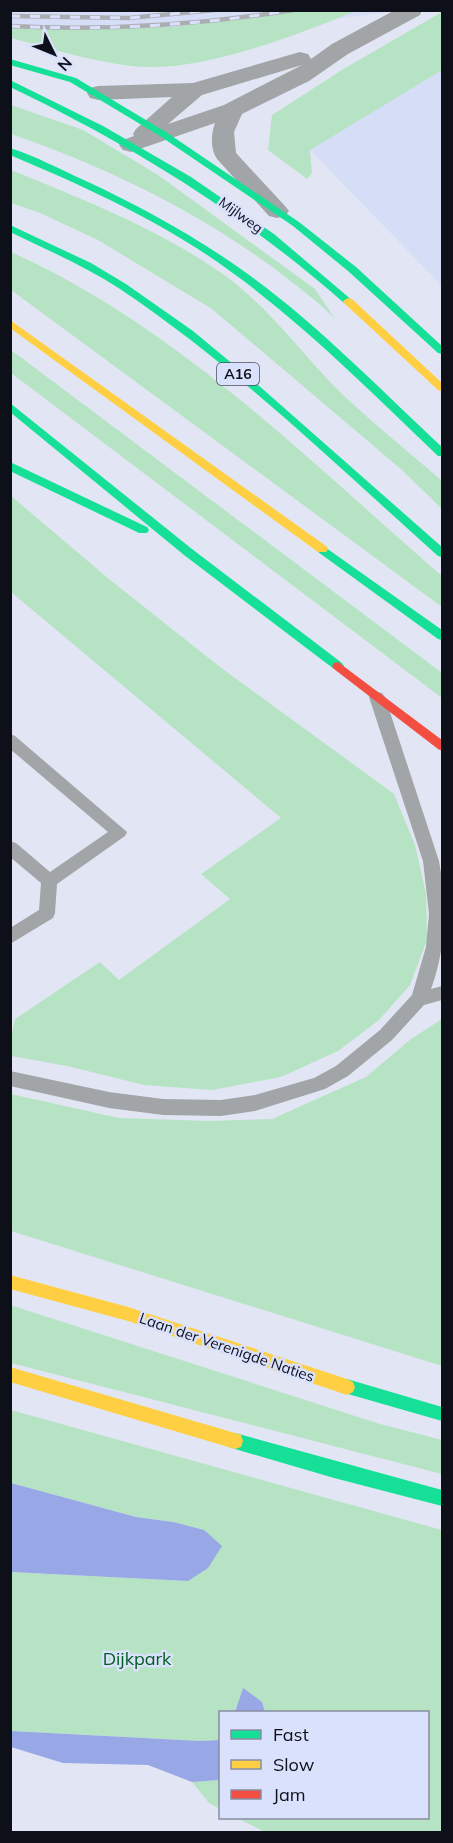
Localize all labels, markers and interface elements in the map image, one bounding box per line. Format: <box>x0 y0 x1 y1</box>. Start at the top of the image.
north arrow <box>24 24 84 84</box>
text: N <box>54 53 76 75</box>
street label: Mijlweg <box>215 193 267 237</box>
road number: A16 <box>217 363 259 385</box>
street label: Laan der Verenigde Naties <box>137 1308 317 1386</box>
park label: Dijkpark <box>103 1647 172 1670</box>
legend <box>219 1711 429 1819</box>
text: Fast <box>273 1723 309 1746</box>
text: Slow <box>273 1753 315 1776</box>
text: Jam <box>273 1783 306 1806</box>

